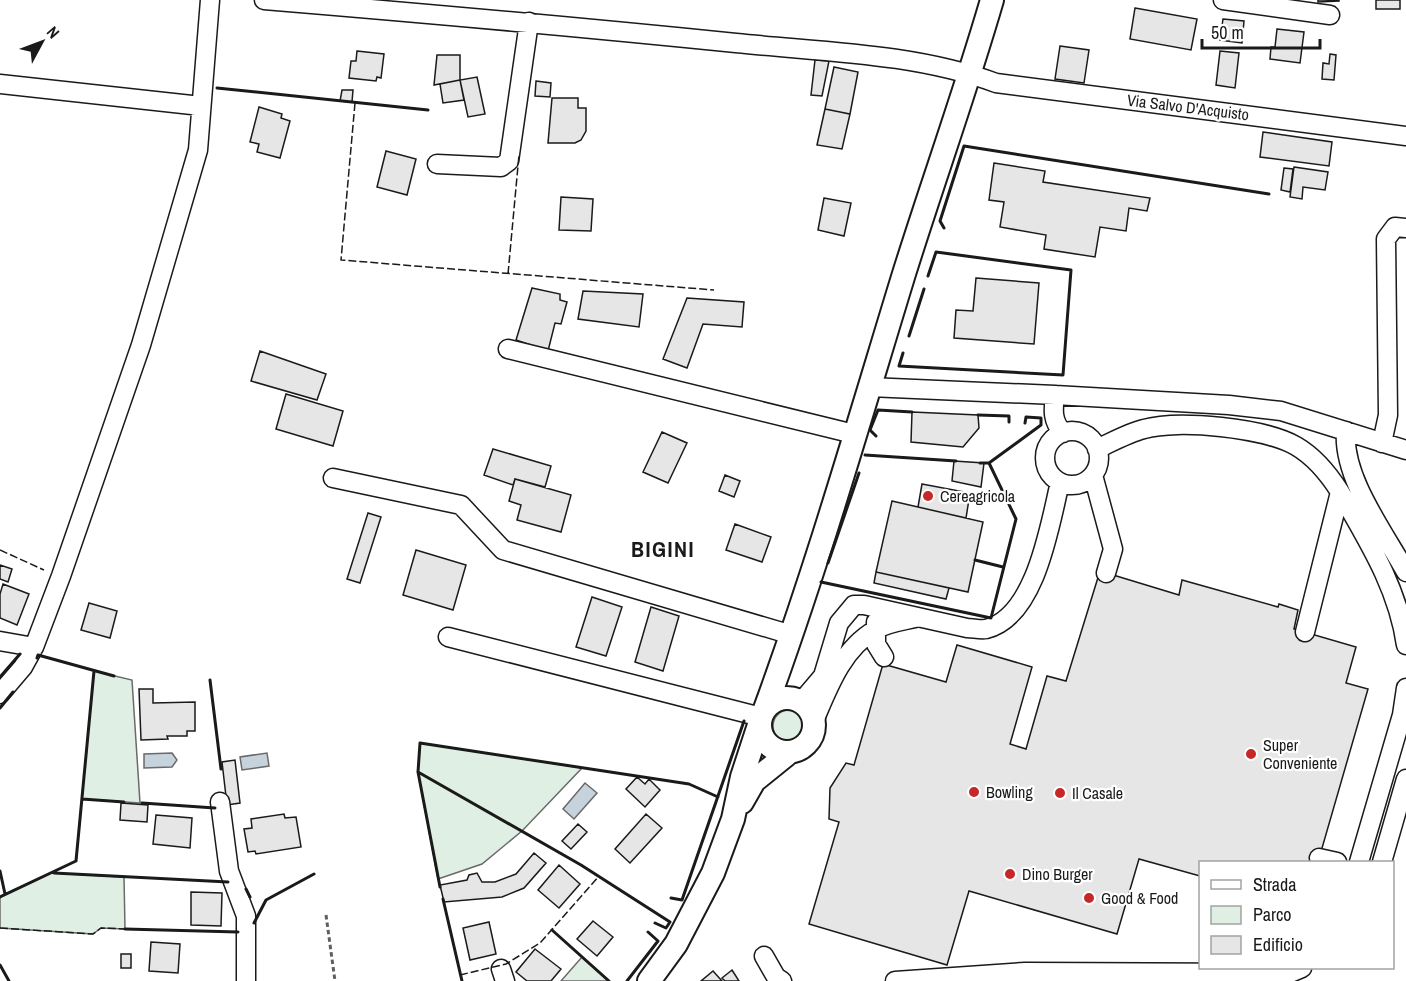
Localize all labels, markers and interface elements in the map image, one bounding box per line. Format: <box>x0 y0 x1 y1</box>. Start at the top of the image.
north arrow <box>12 12 72 72</box>
scale bar <box>1202 12 1320 50</box>
text: 50 m <box>1211 20 1244 45</box>
text: N <box>42 21 65 43</box>
street label: Via Salvo D'Acquisto <box>1126 89 1250 125</box>
place label: Cereagricola <box>940 485 1016 507</box>
marker: Cereagricola <box>921 489 935 503</box>
district label: BIGINI <box>631 534 695 564</box>
place label: Super Conveniente <box>1263 734 1337 774</box>
marker: Super Conveniente <box>1244 747 1258 761</box>
place label: Bowling <box>986 781 1033 803</box>
place label: Il Casale <box>1072 782 1123 804</box>
marker: Bowling <box>967 785 981 799</box>
marker: Il Casale <box>1053 786 1067 800</box>
legend <box>1199 861 1394 969</box>
place label: Dino Burger <box>1022 863 1093 885</box>
marker: Dino Burger <box>1003 867 1017 881</box>
text: Strada <box>1253 872 1297 897</box>
place label: Good & Food <box>1101 887 1178 909</box>
marker: Good & Food <box>1082 891 1096 905</box>
text: Parco <box>1253 902 1292 927</box>
text: Edificio <box>1253 932 1303 957</box>

